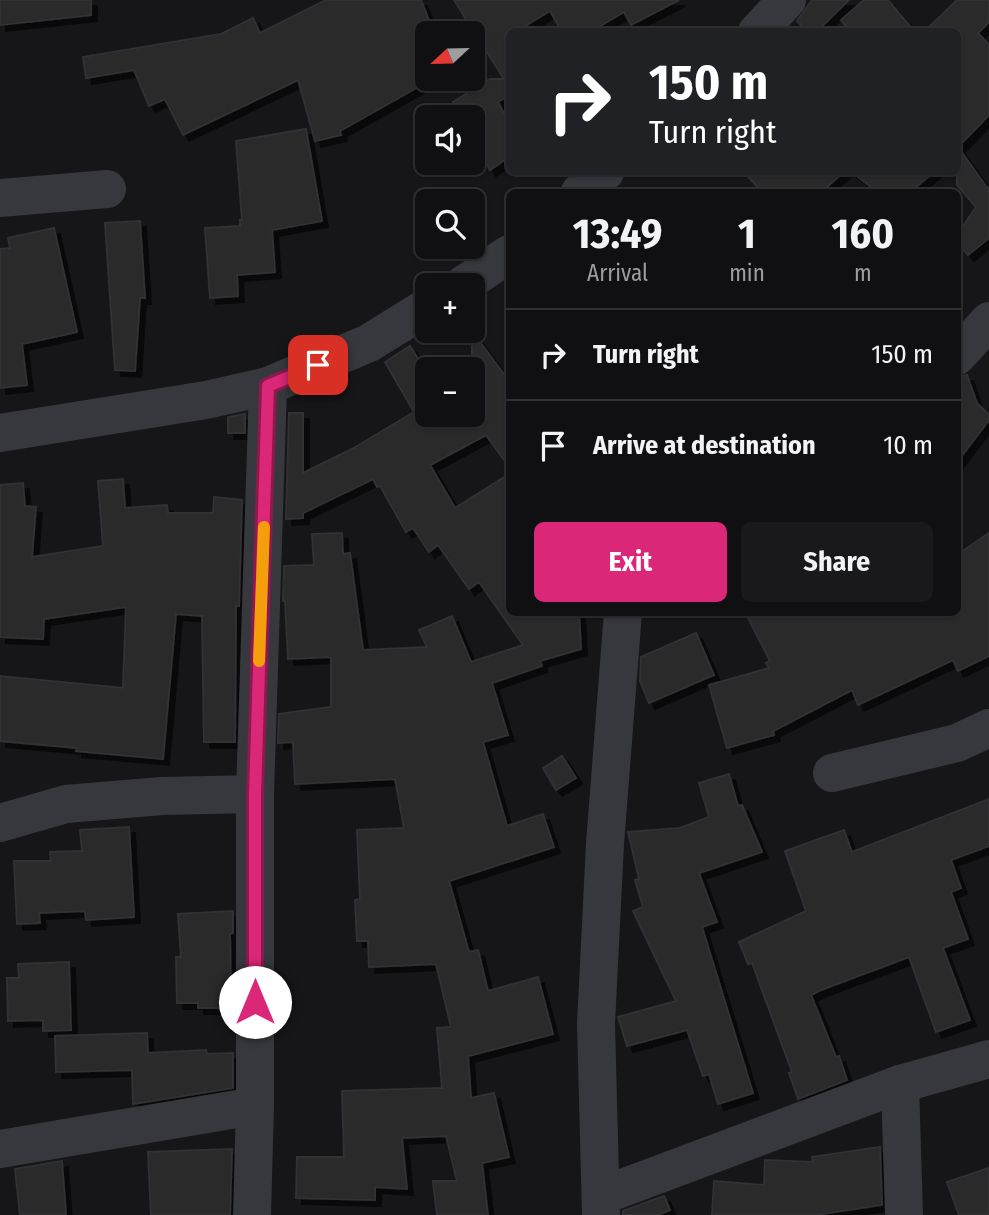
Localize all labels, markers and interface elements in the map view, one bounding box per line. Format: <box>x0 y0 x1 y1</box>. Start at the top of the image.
north arrow <box>415 21 485 91</box>
map controls <box>415 21 485 427</box>
text: 150 m <box>649 53 768 112</box>
icon: right <box>534 56 625 147</box>
button: sound <box>415 105 485 175</box>
text: Turn right <box>649 113 776 151</box>
button: search <box>415 189 485 259</box>
text: 13:49 <box>573 209 662 259</box>
text: 1 <box>738 209 756 259</box>
text: 160 <box>832 209 894 259</box>
text: Arrival <box>587 259 648 287</box>
text: min <box>729 259 765 287</box>
text: m <box>854 259 872 287</box>
button: + <box>415 273 485 343</box>
pin <box>288 335 348 395</box>
icon: right <box>534 336 572 374</box>
text: Turn right <box>593 339 699 370</box>
text: 150 m <box>871 339 933 370</box>
icon: arrive <box>299 346 337 384</box>
button: − <box>415 357 485 427</box>
icon: arrive <box>534 427 572 465</box>
text: Arrive at destination <box>593 430 816 461</box>
text: 10 m <box>883 430 933 461</box>
button: Exit <box>534 522 727 602</box>
button: Share <box>741 522 933 602</box>
position arrow <box>218 965 292 1039</box>

